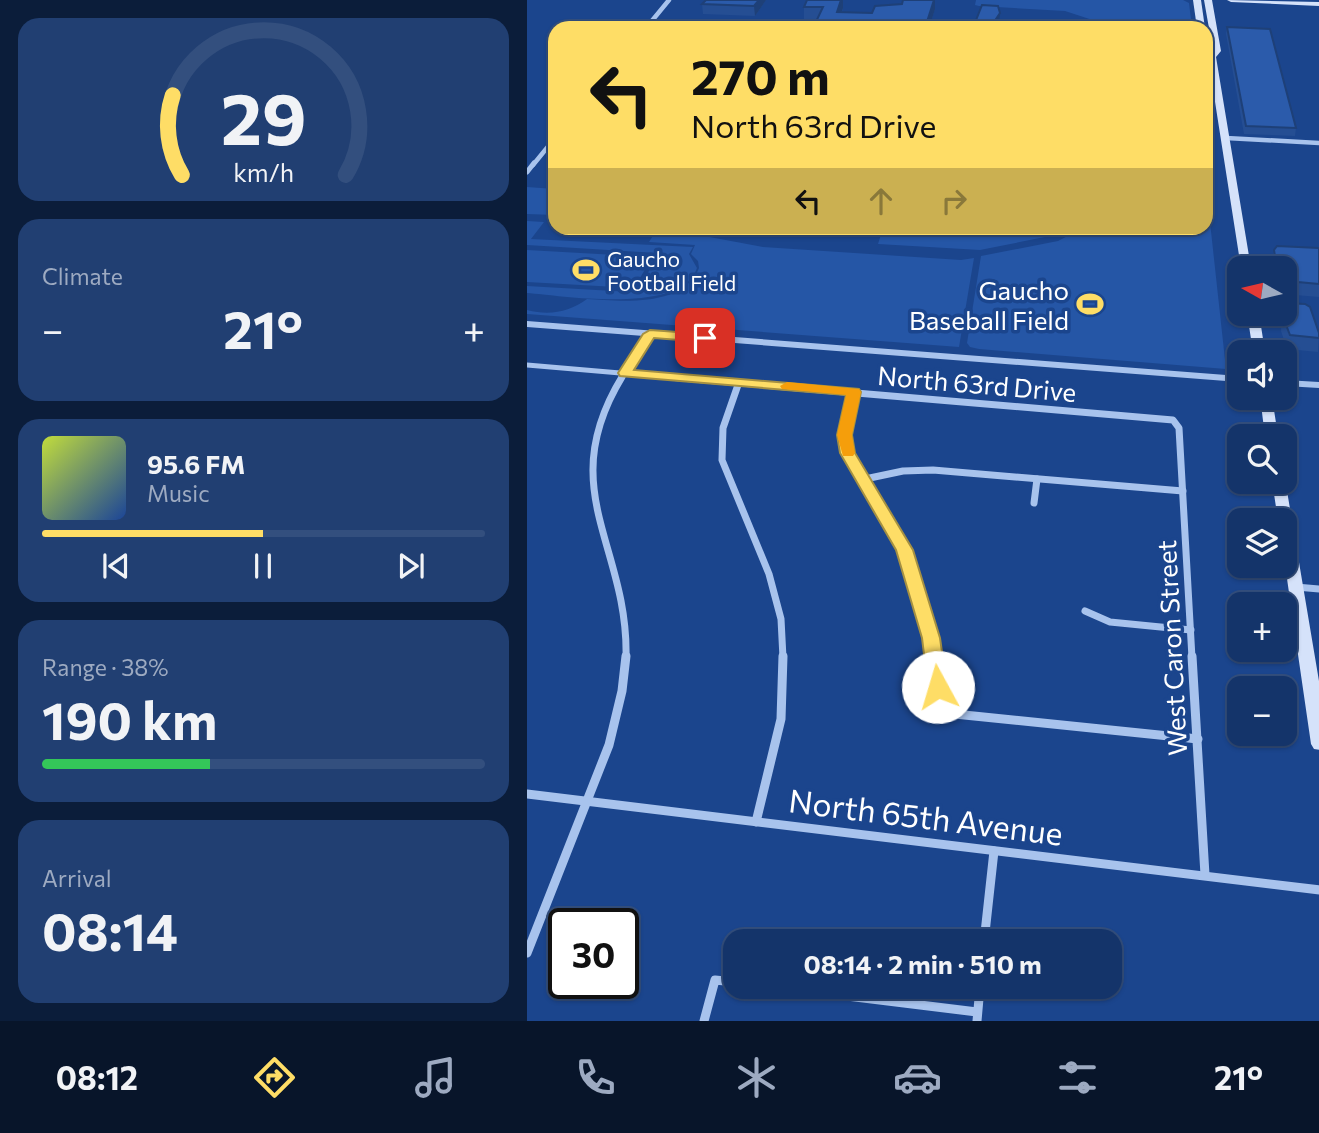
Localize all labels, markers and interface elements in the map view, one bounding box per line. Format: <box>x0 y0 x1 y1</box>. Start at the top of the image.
text: 270 m <box>691 45 830 105</box>
icon: left <box>576 49 667 140</box>
text: 29 <box>221 72 306 161</box>
text: North 63rd Drive <box>691 105 936 145</box>
text: km/h <box>233 157 294 187</box>
icon: left <box>789 182 827 220</box>
icon: ahead <box>862 182 900 220</box>
icon: right <box>935 182 973 220</box>
place label: Gaucho Football Field <box>607 246 736 295</box>
sports icon: Gaucho Football Field <box>571 255 601 285</box>
north arrow <box>1227 256 1297 326</box>
map controls <box>1227 256 1297 746</box>
text: Climate <box>42 262 123 290</box>
place label: Gaucho Baseball Field <box>909 274 1069 335</box>
sports icon: Gaucho Baseball Field <box>1075 289 1105 319</box>
text: 21° <box>223 296 303 360</box>
text: − <box>42 305 64 352</box>
text: + <box>463 305 485 352</box>
pin <box>675 308 735 368</box>
icon: arrive <box>686 319 724 357</box>
button: sound <box>1227 340 1297 410</box>
street label: North 63rd Drive <box>876 359 1078 407</box>
button: search <box>1227 424 1297 494</box>
text: 95.6 FM <box>147 448 245 479</box>
text: Music <box>147 479 210 507</box>
button: layers <box>1227 508 1297 578</box>
street label: West Caron Street <box>1150 539 1192 757</box>
icon: previous <box>97 547 135 585</box>
icon: pause <box>244 547 282 585</box>
icon: next <box>392 547 430 585</box>
button: + <box>1227 592 1297 662</box>
position arrow <box>901 650 975 724</box>
text: Range · 38% <box>42 653 169 681</box>
button: − <box>1227 676 1297 746</box>
text: 190 km <box>42 687 217 751</box>
street label: North 65th Avenue <box>787 779 1065 853</box>
text: Arrival <box>42 864 112 892</box>
text: 08:14 <box>42 898 178 962</box>
speed limit sign: 30 <box>548 908 639 999</box>
text: 08:14 · 2 min · 510 m <box>803 948 1042 979</box>
icon: directions <box>250 1053 299 1102</box>
icon: music <box>411 1053 460 1102</box>
icon: phone <box>571 1053 620 1102</box>
icon: climate <box>732 1053 781 1102</box>
icon: car <box>893 1053 942 1102</box>
icon: filters <box>1053 1053 1102 1102</box>
text: 08:12 <box>56 1057 138 1097</box>
text: 21° <box>1214 1057 1263 1097</box>

